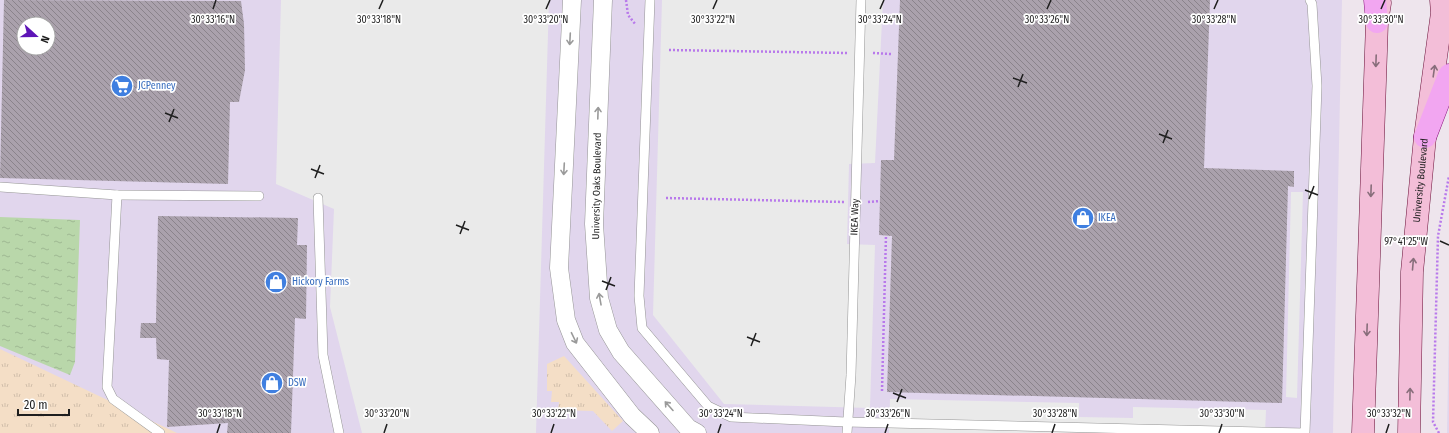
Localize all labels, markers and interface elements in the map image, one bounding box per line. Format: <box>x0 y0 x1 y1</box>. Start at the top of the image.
text: 30°33'16"N <box>191 14 235 26</box>
text: 30°33'18"N <box>357 14 401 26</box>
text: 30°33'20"N <box>524 14 568 26</box>
text: 30°33'22"N <box>691 14 735 26</box>
text: 30°33'24"N <box>858 14 902 26</box>
text: 30°33'26"N <box>1025 14 1069 26</box>
text: 30°33'28"N <box>1192 14 1236 26</box>
text: 30°33'30"N <box>1359 14 1403 26</box>
north arrow <box>16 16 56 56</box>
one-way arrow <box>567 32 574 45</box>
text: N <box>38 34 52 45</box>
one-way arrow <box>1372 54 1379 67</box>
one-way arrow <box>1430 65 1438 78</box>
supermarket icon: JCPenney <box>109 73 135 99</box>
place label: JCPenney <box>138 80 176 92</box>
one-way arrow <box>595 107 602 120</box>
street label: University Oaks Boulevard <box>590 133 604 239</box>
street label: University Boulevard <box>1411 138 1431 223</box>
one-way arrow <box>560 162 568 175</box>
one-way arrow <box>1368 184 1375 197</box>
street label: IKEA Way <box>848 198 862 236</box>
shop icon: IKEA <box>1070 205 1096 231</box>
place label: IKEA <box>1098 212 1117 224</box>
text: 97°41'25"W <box>1384 236 1428 248</box>
one-way arrow <box>1409 258 1417 271</box>
shop icon: Hickory Farms <box>263 269 289 295</box>
place label: Hickory Farms <box>292 276 349 288</box>
one-way arrow <box>596 293 604 306</box>
one-way arrow <box>1363 323 1371 336</box>
one-way arrow <box>571 332 578 344</box>
shop icon: DSW <box>259 370 285 396</box>
place label: DSW <box>288 377 307 389</box>
one-way arrow <box>1406 388 1413 401</box>
scale bar <box>18 391 69 417</box>
text: 20 m <box>24 398 48 412</box>
one-way arrow <box>664 401 674 411</box>
text: 30°33'18"N <box>198 408 242 420</box>
text: 30°33'20"N <box>365 408 409 420</box>
text: 30°33'22"N <box>532 408 576 420</box>
text: 30°33'24"N <box>699 408 743 420</box>
text: 30°33'26"N <box>866 408 910 420</box>
text: 30°33'28"N <box>1033 408 1077 420</box>
text: 30°33'30"N <box>1200 408 1244 420</box>
text: 30°33'32"N <box>1367 408 1411 420</box>

